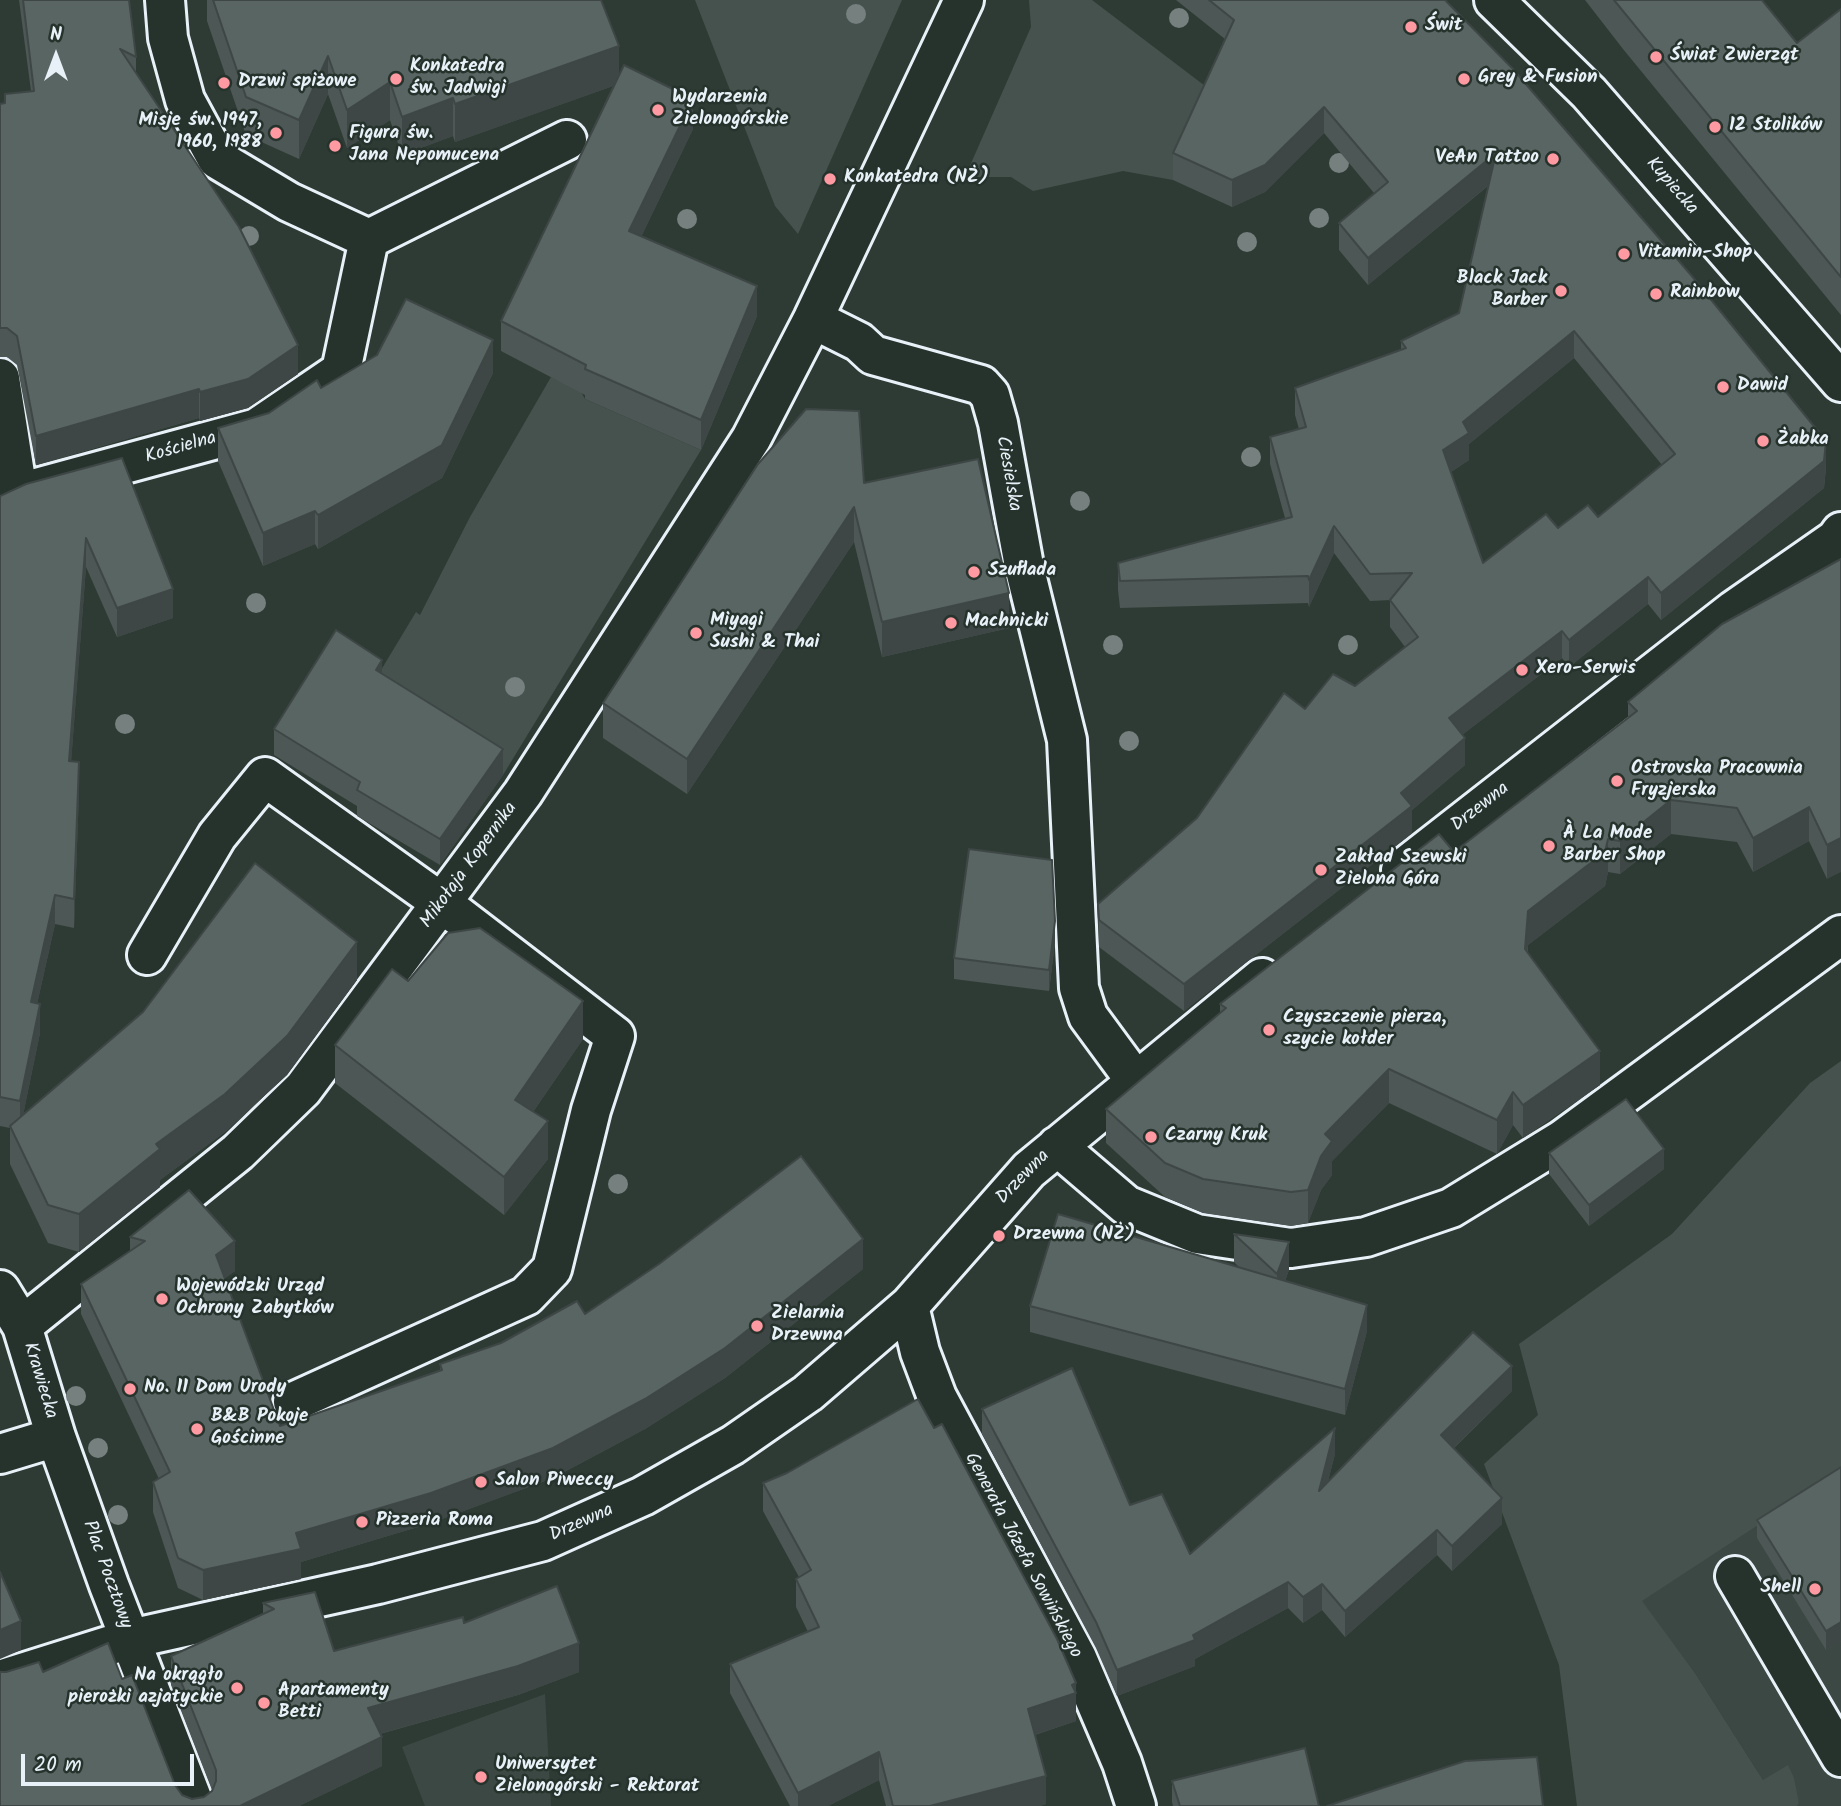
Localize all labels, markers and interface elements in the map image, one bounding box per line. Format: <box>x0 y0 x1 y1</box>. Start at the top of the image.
place label: Świt <box>1425 16 1462 38</box>
marker: Świt <box>1403 19 1419 35</box>
text: N <box>50 20 62 50</box>
north arrow <box>21 21 91 91</box>
place label: Świat Zwierząt <box>1670 46 1799 68</box>
marker: Świat Zwierząt <box>1648 49 1664 65</box>
place label: Konkatedra św. Jadwigi <box>410 57 506 101</box>
place label: Grey & Fusion <box>1478 68 1597 90</box>
marker: Konkatedra św. Jadwigi <box>388 71 404 87</box>
marker: Grey & Fusion <box>1456 71 1472 87</box>
place label: Drzwi spiżowe <box>238 72 357 94</box>
marker: Drzwi spiżowe <box>216 75 232 91</box>
place label: Wydarzenia Zielonogórskie <box>672 88 788 132</box>
marker: Wydarzenia Zielonogórskie <box>650 102 666 118</box>
place label: Misje św. 1947, 1960, 1988 <box>138 111 262 155</box>
place label: 12 Stolików <box>1729 116 1822 138</box>
marker: 12 Stolików <box>1707 119 1723 135</box>
place label: Figura św. Jana Nepomucena <box>349 124 499 168</box>
marker: Misje św. 1947, 1960, 1988 <box>268 125 284 141</box>
marker: Figura św. Jana Nepomucena <box>327 138 343 154</box>
place label: VeAn Tattoo <box>1435 148 1539 170</box>
marker: VeAn Tattoo <box>1545 151 1561 167</box>
street label: Kupiecka <box>1640 154 1702 220</box>
place label: Konkatedra (NŻ) <box>844 168 989 190</box>
marker: Konkatedra (NŻ) <box>822 171 838 187</box>
place label: Vitamin-Shop <box>1638 243 1752 265</box>
marker: Vitamin-Shop <box>1616 246 1632 262</box>
place label: Black Jack Barber <box>1457 269 1547 313</box>
marker: Black Jack Barber <box>1553 283 1569 299</box>
place label: Rainbow <box>1670 283 1740 305</box>
marker: Rainbow <box>1648 286 1664 302</box>
place label: Dawid <box>1737 376 1788 398</box>
marker: Dawid <box>1715 379 1731 395</box>
street label: Kościelna <box>143 428 219 470</box>
place label: Żabka <box>1777 430 1829 452</box>
marker: Żabka <box>1755 433 1771 449</box>
street label: Ciesielska <box>989 435 1025 513</box>
place label: Szuflada <box>988 561 1056 583</box>
marker: Szuflada <box>966 564 982 580</box>
place label: Miyagi Sushi & Thai <box>710 611 819 655</box>
place label: Machnicki <box>965 612 1048 634</box>
marker: Machnicki <box>943 615 959 631</box>
marker: Miyagi Sushi & Thai <box>688 625 704 641</box>
place label: Xero-Serwis <box>1536 659 1636 681</box>
marker: Xero-Serwis <box>1514 662 1530 678</box>
place label: Ostrovska Pracownia Fryzjerska <box>1631 759 1803 803</box>
marker: Ostrovska Pracownia Fryzjerska <box>1609 773 1625 789</box>
street label: Drzewna <box>1447 778 1515 838</box>
street label: Mikołaja Kopernika <box>417 798 523 934</box>
place label: À La Mode Barber Shop <box>1563 824 1666 868</box>
marker: À La Mode Barber Shop <box>1541 838 1557 854</box>
place label: Zakład Szewski Zielona Góra <box>1335 848 1466 892</box>
marker: Zakład Szewski Zielona Góra <box>1313 862 1329 878</box>
place label: Czyszczenie pierza, szycie kołder <box>1283 1008 1447 1052</box>
marker: Czyszczenie pierza, szycie kołder <box>1261 1022 1277 1038</box>
place label: Czarny Kruk <box>1165 1126 1267 1148</box>
marker: Czarny Kruk <box>1143 1129 1159 1145</box>
street label: Drzewna <box>992 1146 1056 1210</box>
place label: Drzewna (NŻ) <box>1013 1225 1135 1247</box>
marker: Drzewna (NŻ) <box>991 1228 1007 1244</box>
place label: Wojewódzki Urząd Ochrony Zabytków <box>176 1277 334 1321</box>
marker: Wojewódzki Urząd Ochrony Zabytków <box>154 1291 170 1307</box>
place label: Zielarnia Drzewna <box>771 1304 844 1348</box>
marker: Zielarnia Drzewna <box>749 1318 765 1334</box>
street label: Krawiecka <box>17 1340 61 1422</box>
place label: No. 11 Dom Urody <box>144 1378 286 1400</box>
marker: No. 11 Dom Urody <box>122 1381 138 1397</box>
place label: B&B Pokoje Gościnne <box>211 1407 308 1451</box>
marker: B&B Pokoje Gościnne <box>189 1421 205 1437</box>
street label: Generała Józefa Sowińskiego <box>958 1449 1086 1663</box>
place label: Salon Piweccy <box>495 1471 613 1493</box>
marker: Salon Piweccy <box>473 1474 489 1490</box>
street label: Drzewna <box>547 1500 617 1548</box>
place label: Pizzeria Roma <box>376 1511 493 1533</box>
marker: Pizzeria Roma <box>354 1514 370 1530</box>
street label: Plac Pocztowy <box>76 1518 136 1632</box>
place label: Shell <box>1760 1578 1801 1600</box>
marker: Shell <box>1807 1581 1823 1597</box>
place label: Na okrągło pierożki azjatyckie <box>68 1666 223 1710</box>
marker: Na okrągło pierożki azjatyckie <box>229 1680 245 1696</box>
place label: Apartamenty Betti <box>278 1681 389 1725</box>
marker: Apartamenty Betti <box>256 1695 272 1711</box>
scale bar <box>24 1740 198 1784</box>
text: 20 m <box>34 1749 82 1782</box>
place label: Uniwersytet Zielonogórski - Rektorat <box>495 1755 699 1799</box>
marker: Uniwersytet Zielonogórski - Rektorat <box>473 1769 489 1785</box>

